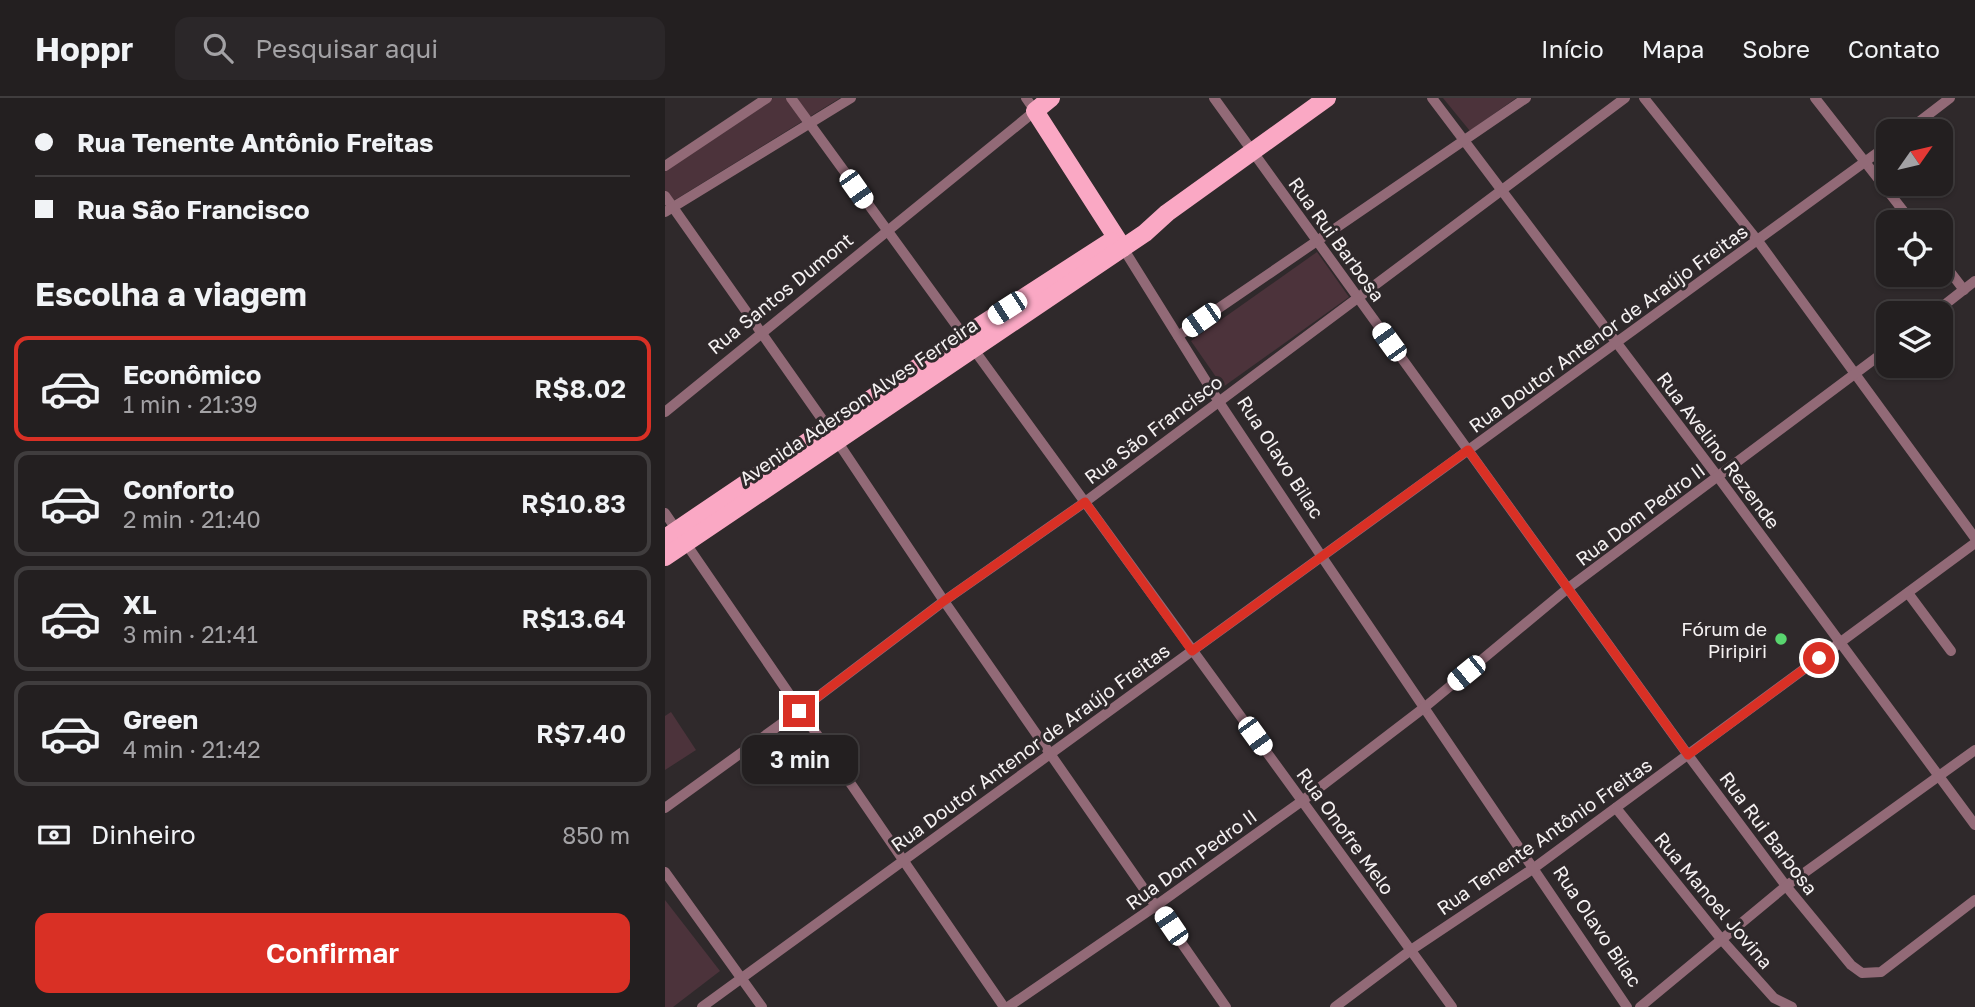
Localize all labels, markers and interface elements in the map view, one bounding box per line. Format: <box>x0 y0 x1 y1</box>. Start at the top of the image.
search box <box>175 17 665 80</box>
text: Hoppr <box>35 29 133 68</box>
icon: search <box>199 29 237 67</box>
text: Pesquisar aqui <box>255 33 438 64</box>
text: Início <box>1541 34 1604 63</box>
text: Mapa <box>1642 34 1704 63</box>
text: Sobre <box>1742 34 1810 63</box>
text: Contato <box>1848 34 1940 63</box>
north arrow <box>1876 119 1953 196</box>
map controls <box>1876 119 1953 378</box>
text: Rua Tenente Antônio Freitas <box>77 127 434 158</box>
car <box>836 166 877 212</box>
street label: Rua Rui Barbosa <box>1284 172 1390 306</box>
text: Rua São Francisco <box>77 194 310 225</box>
button: locate <box>1876 210 1953 287</box>
street label: Rua Doutor Antenor de Araújo Freitas <box>1464 219 1752 437</box>
street label: Rua Santos Dumont <box>703 227 857 359</box>
text: Escolha a viagem <box>35 275 307 313</box>
car <box>984 288 1031 328</box>
car <box>1178 299 1225 341</box>
button: layers <box>1876 301 1953 378</box>
street label: Avenida Aderson Alves Ferreira <box>735 313 981 489</box>
car <box>1369 319 1410 365</box>
icon: car <box>39 357 102 420</box>
text: Econômico <box>123 359 261 390</box>
street label: Rua Avelino Rezende <box>1653 367 1785 533</box>
street label: Rua São Francisco <box>1079 370 1227 488</box>
text: R$8.02 <box>534 373 626 404</box>
text: 1 min · 21:39 <box>123 390 258 418</box>
street label: Rua Olavo Bilac <box>1233 391 1329 523</box>
street label: Rua Dom Pedro II <box>1571 458 1709 570</box>
icon: car <box>39 472 102 535</box>
text: Conforto <box>123 474 234 505</box>
text: R$10.83 <box>521 488 626 519</box>
text: 2 min · 21:40 <box>123 505 261 533</box>
icon: car <box>39 587 102 650</box>
text: XL <box>123 589 157 620</box>
text: R$13.64 <box>522 603 626 634</box>
place label: Fórum de Piripiri <box>1681 617 1767 662</box>
text: 3 min · 21:41 <box>123 620 258 648</box>
marker: Fórum de Piripiri <box>1773 631 1789 647</box>
street label: Rua Doutor Antenor de Araújo Freitas <box>886 638 1174 856</box>
route start <box>1803 642 1835 674</box>
car <box>1444 652 1489 694</box>
route end <box>783 695 815 727</box>
icon: car <box>39 702 102 765</box>
text: Green <box>123 704 198 735</box>
car <box>1235 713 1276 759</box>
text: R$7.40 <box>536 718 626 749</box>
text: 4 min · 21:42 <box>123 735 261 763</box>
callout: 3 min <box>741 736 857 784</box>
text: 3 min <box>770 745 830 773</box>
street label: Rua Tenente Antônio Freitas <box>1432 753 1656 919</box>
street label: Rua Onofre Melo <box>1292 763 1400 899</box>
street label: Rua Rui Barbosa <box>1715 767 1823 899</box>
street label: Rua Dom Pedro II <box>1121 804 1261 914</box>
icon: cash <box>35 816 73 854</box>
text: Dinheiro <box>91 819 196 850</box>
text: 850 m <box>562 821 630 849</box>
street label: Rua Manoel Jovina <box>1650 827 1778 973</box>
street label: Rua Olavo Bilac <box>1549 861 1647 991</box>
car <box>1151 903 1192 949</box>
button: Confirmar <box>35 913 630 993</box>

